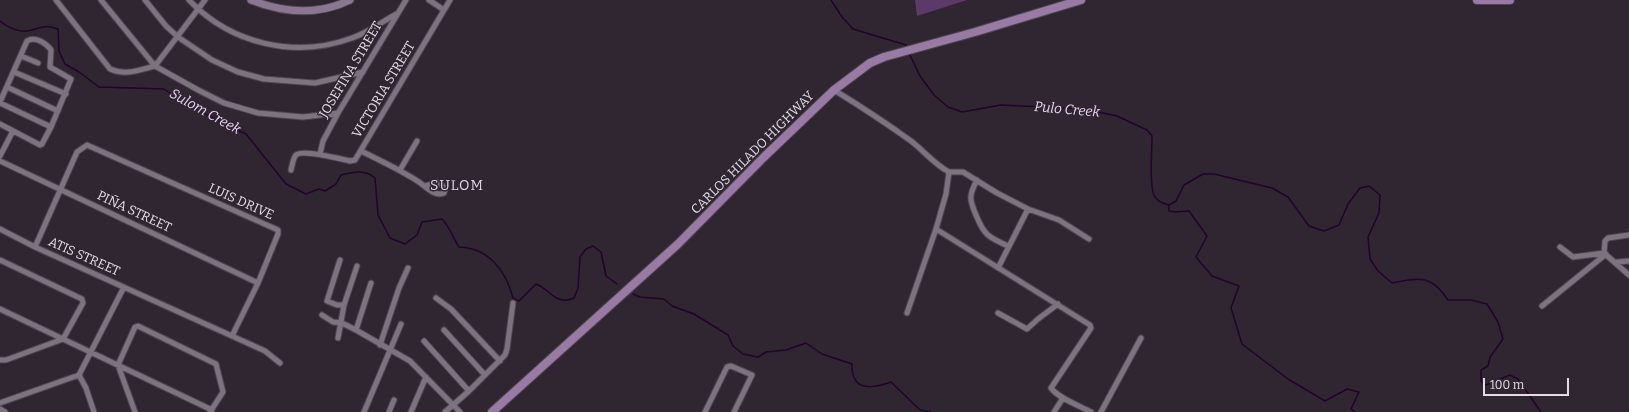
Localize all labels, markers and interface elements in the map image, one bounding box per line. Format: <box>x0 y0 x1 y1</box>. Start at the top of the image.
street label: JOSEFINA STREET <box>316 19 386 121</box>
street label: VICTORIA STREET <box>349 39 419 141</box>
water label: Sulom Creek <box>166 86 244 138</box>
street label: CARLOS HILADO HIGHWAY <box>688 88 818 218</box>
water label: Pulo Creek <box>1033 99 1101 121</box>
district label: SULOM <box>430 178 484 194</box>
street label: LUIS DRIVE <box>206 181 276 223</box>
street label: PIÑA STREET <box>94 188 174 236</box>
street label: ATIS STREET <box>46 234 122 280</box>
scale bar <box>1485 370 1571 396</box>
text: 100 m <box>1490 378 1524 392</box>

